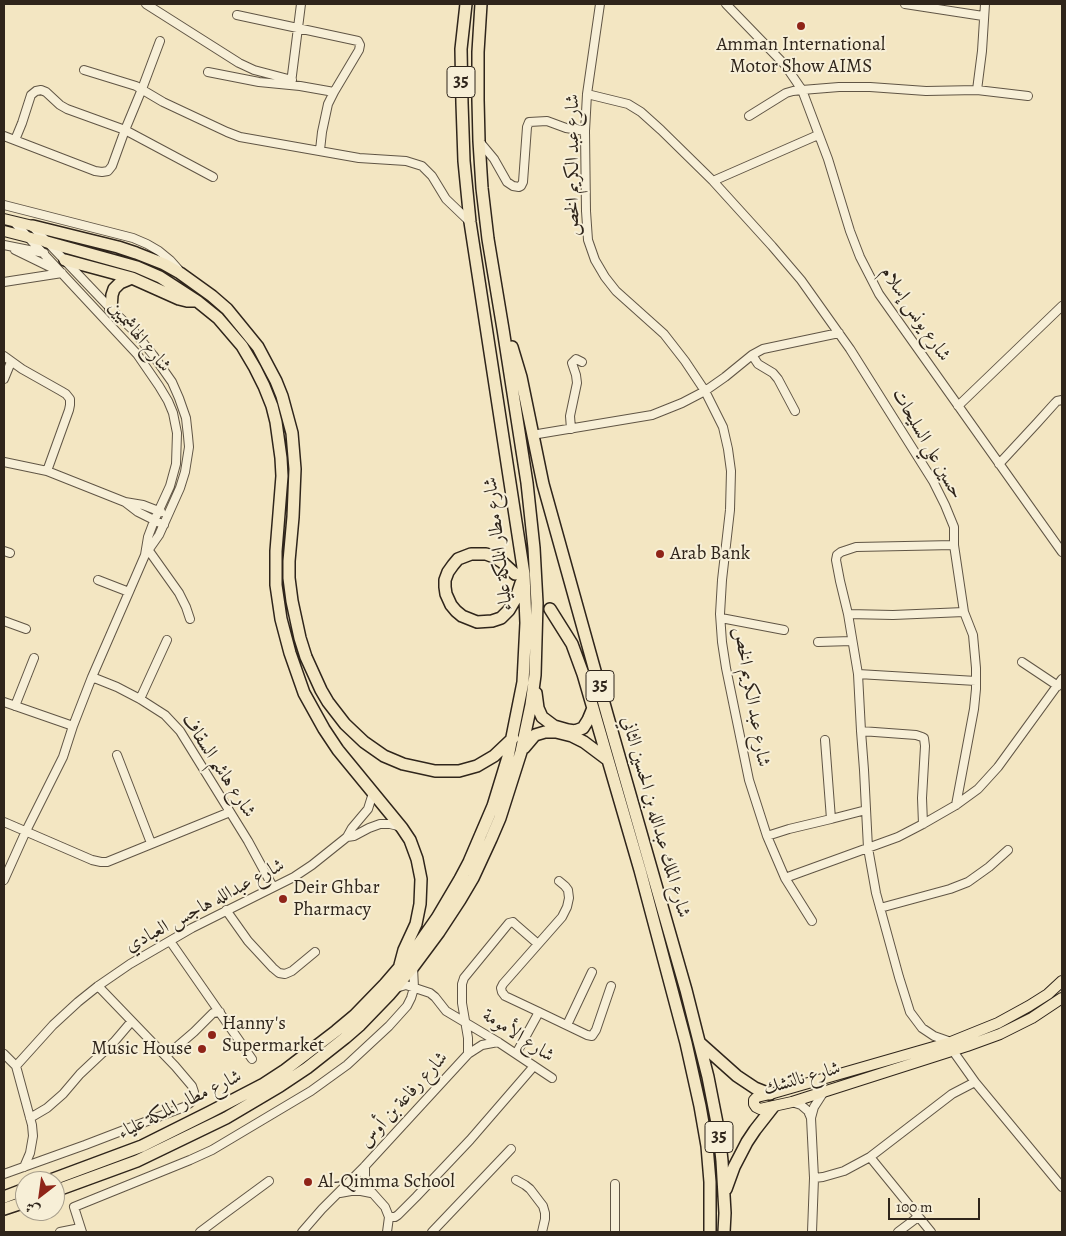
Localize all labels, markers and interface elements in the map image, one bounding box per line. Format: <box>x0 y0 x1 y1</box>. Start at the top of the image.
marker: Amman International Motor Show AIMS <box>795 20 807 32</box>
place label: Amman International Motor Show AIMS <box>717 34 885 78</box>
road number: 35 <box>447 66 475 98</box>
street label: شارع عبد الكريم الخص <box>562 94 584 236</box>
street label: شارع يونس إسلام <box>875 262 955 366</box>
street label: شارع الهاشميين <box>103 297 175 377</box>
street label: حسين علي السليحات <box>886 385 968 503</box>
street label: شارع مطار الملكة علياء <box>479 476 519 612</box>
place label: Arab Bank <box>670 543 750 565</box>
marker: Arab Bank <box>654 548 666 560</box>
street label: شارع عبد الكريم الخص <box>727 625 775 769</box>
road number: 35 <box>586 670 614 701</box>
street label: شارع هاشم السقاف <box>176 710 260 822</box>
street label: شارع الملك عبدالله بن الحسين الثاني <box>615 714 695 920</box>
street label: شارع عبدالله هاجس العبادي <box>121 854 289 958</box>
place label: Deir Ghbar Pharmacy <box>293 877 380 921</box>
marker: Deir Ghbar Pharmacy <box>277 893 289 905</box>
street label: شارع الأمومة <box>478 1004 558 1068</box>
place label: Hanny's Supermarket <box>222 1013 324 1057</box>
marker: Hanny's Supermarket <box>206 1029 218 1041</box>
place label: Music House <box>91 1038 192 1060</box>
marker: Music House <box>196 1043 208 1055</box>
street label: شارع رفاعة بن أوس <box>355 1047 453 1153</box>
street label: شارع نالتشك <box>761 1057 843 1101</box>
street label: شارع مطار الملكة علياء <box>114 1065 246 1145</box>
road number: 35 <box>705 1122 733 1152</box>
north arrow <box>15 1171 65 1221</box>
place label: Al-Qimma School <box>318 1171 455 1193</box>
marker: Al-Qimma School <box>302 1176 314 1188</box>
scale bar <box>891 1188 984 1220</box>
text: ش <box>22 1197 44 1220</box>
text: 100 m <box>896 1197 933 1217</box>

